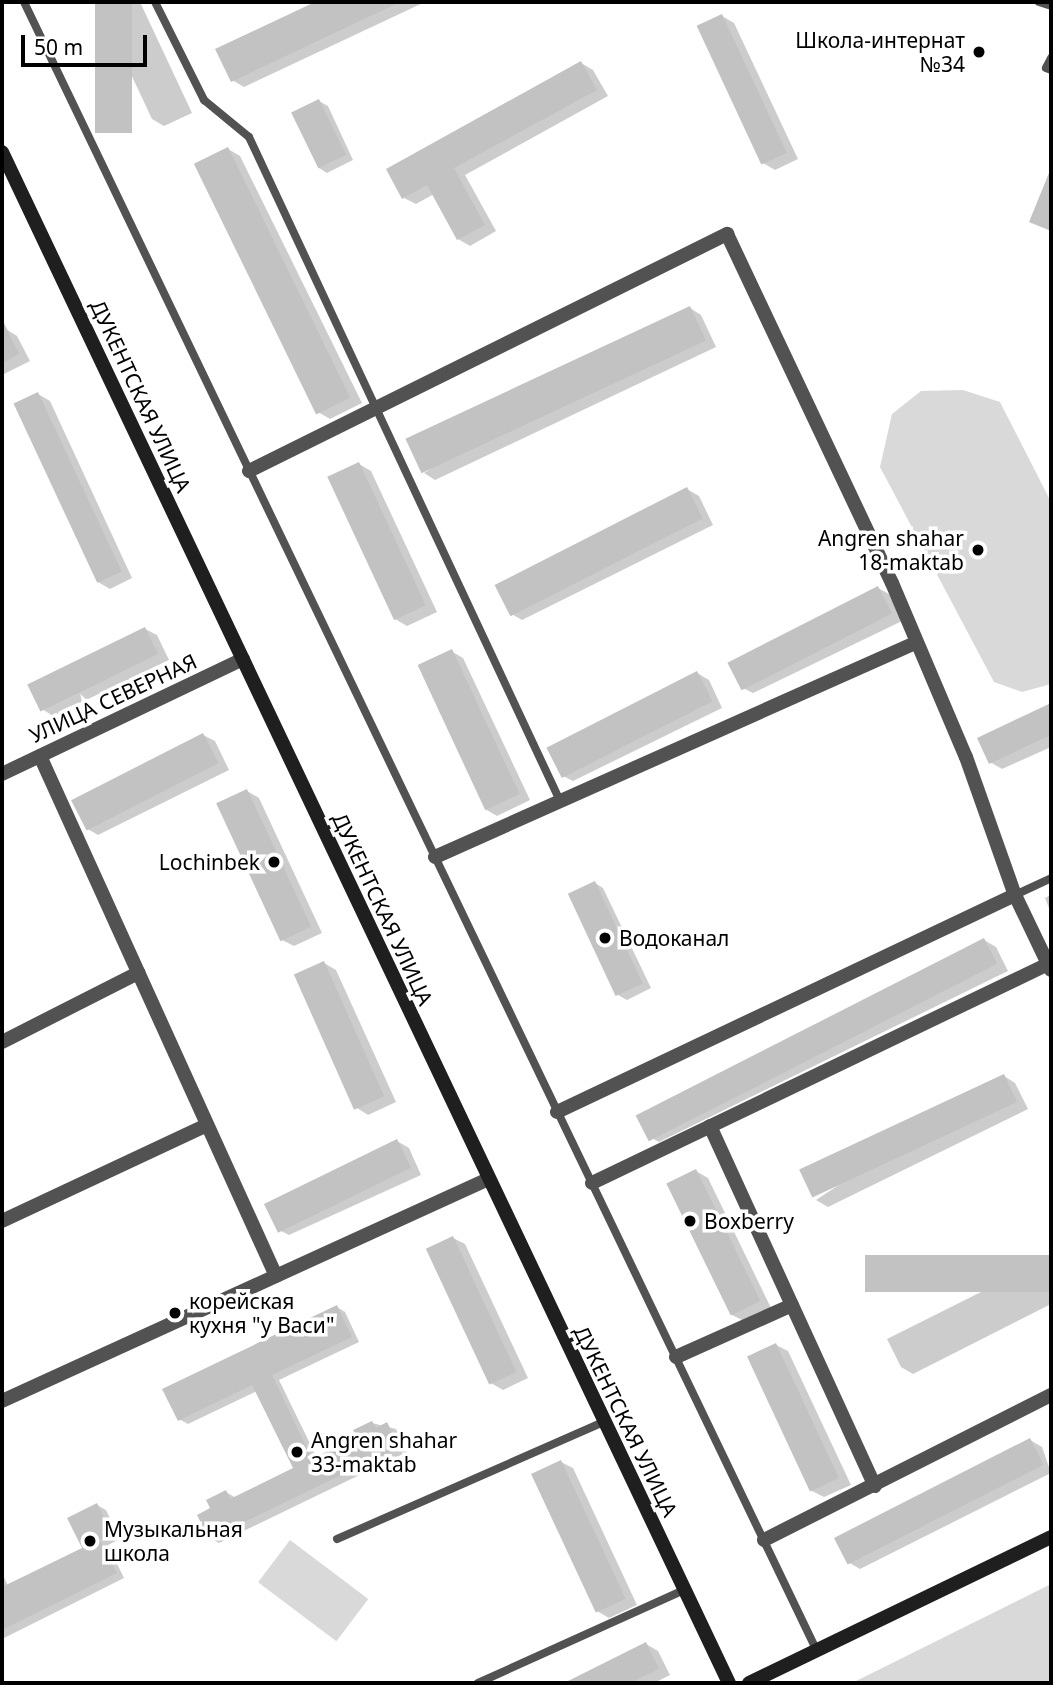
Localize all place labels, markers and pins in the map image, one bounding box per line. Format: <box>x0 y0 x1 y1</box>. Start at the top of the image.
place label: Школа-интернат №34 <box>795 27 965 77</box>
marker: Школа-интернат №34 <box>971 44 987 60</box>
place label: Angren shahar 18-maktab <box>818 525 964 575</box>
marker: Angren shahar 18-maktab <box>970 542 986 558</box>
place label: Lochinbek <box>159 849 260 875</box>
marker: Lochinbek <box>266 854 282 870</box>
place label: Водоканал <box>619 925 729 951</box>
marker: Водоканал <box>597 930 613 946</box>
place label: Boxberry <box>704 1208 794 1234</box>
marker: Boxberry <box>682 1213 698 1229</box>
place label: корейская кухня "у Васи" <box>189 1288 334 1338</box>
marker: корейская кухня "у Васи" <box>167 1305 183 1321</box>
place label: Angren shahar 33-maktab <box>311 1427 457 1477</box>
marker: Angren shahar 33-maktab <box>289 1444 305 1460</box>
place label: Музыкальная школа <box>104 1516 243 1566</box>
marker: Музыкальная школа <box>82 1533 98 1549</box>

